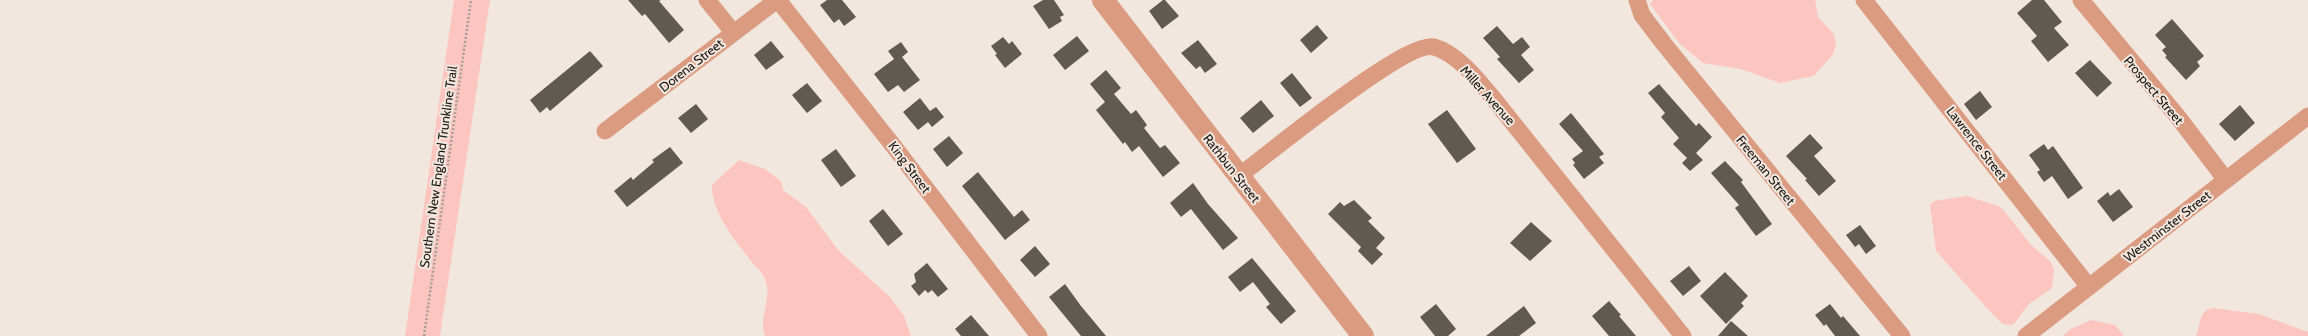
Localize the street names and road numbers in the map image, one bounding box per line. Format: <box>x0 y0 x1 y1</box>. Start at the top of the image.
street label: Dorena Street <box>656 35 727 95</box>
street label: Prospect Street <box>2121 53 2188 128</box>
street label: Miller Avenue <box>1457 62 1519 128</box>
street label: Southern New England Trunkline Trail <box>416 65 460 269</box>
street label: Lawrence Street <box>1943 103 2011 183</box>
street label: Rathbun Street <box>1200 130 1264 206</box>
street label: Freeman Street <box>1733 132 1799 208</box>
street label: King Street <box>885 138 935 196</box>
street label: Westminster Street <box>2120 187 2214 265</box>

